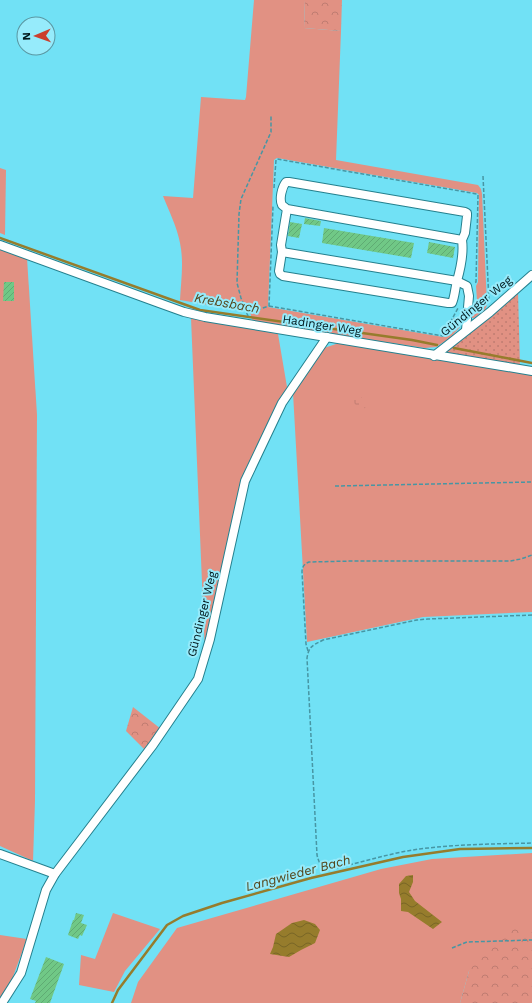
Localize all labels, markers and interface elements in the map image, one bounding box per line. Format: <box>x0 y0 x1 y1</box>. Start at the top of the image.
north arrow <box>16 16 56 56</box>
text: N <box>20 32 33 41</box>
street label: Gündinger Weg <box>437 273 515 339</box>
water label: Krebsbach <box>193 290 261 316</box>
street label: Hadinger Weg <box>281 312 363 338</box>
street label: Gündinger Weg <box>185 569 220 658</box>
water label: Langwieder Bach <box>244 852 352 894</box>

